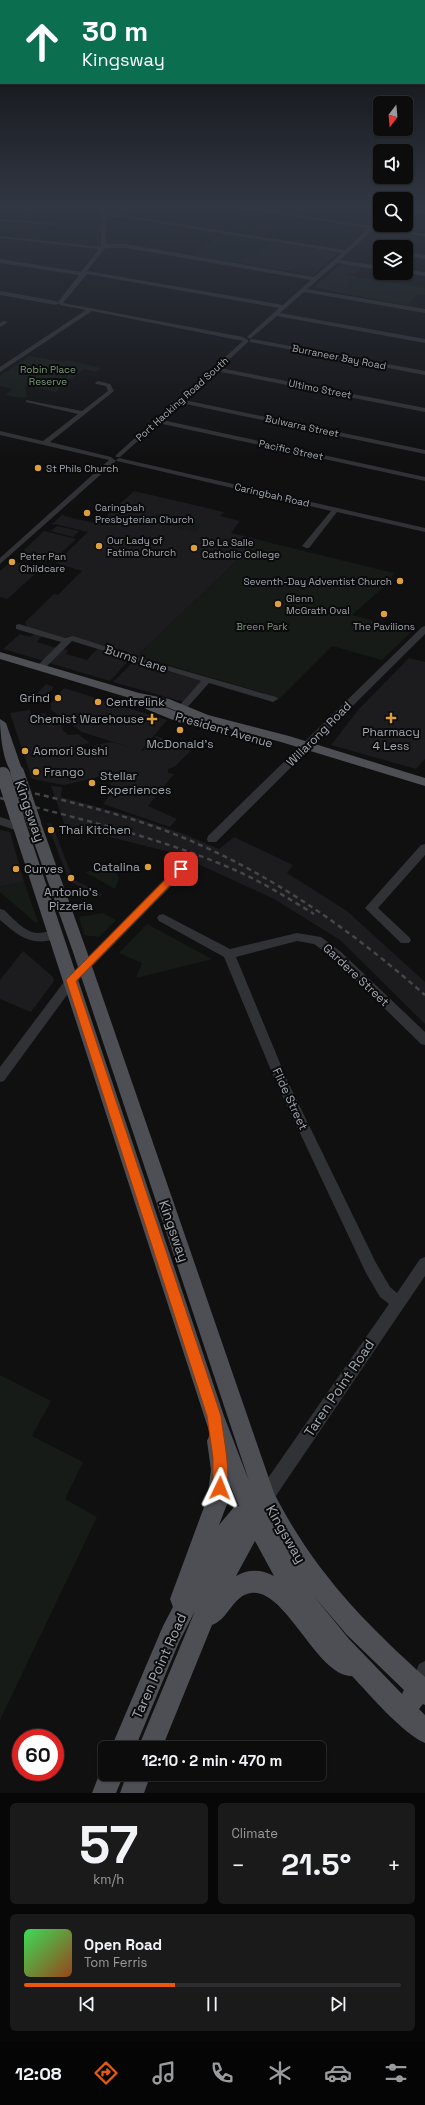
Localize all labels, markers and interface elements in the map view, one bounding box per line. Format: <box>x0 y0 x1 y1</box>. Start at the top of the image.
text: 30 m <box>82 13 148 49</box>
icon: ahead <box>16 16 68 68</box>
text: Kingsway <box>82 48 165 71</box>
north arrow <box>373 96 413 136</box>
map controls <box>373 96 413 280</box>
button: sound <box>373 144 413 184</box>
button: search <box>373 192 413 232</box>
button: layers <box>373 240 413 280</box>
street label: Burraneer Bay Road <box>291 341 387 373</box>
street label: Port Hacking Road South <box>133 354 231 444</box>
park label: Robin Place Reserve <box>20 363 76 388</box>
street label: Ultimo Street <box>287 377 353 402</box>
street label: Bulwarra Street <box>264 412 340 440</box>
street label: Pacific Street <box>258 437 325 463</box>
place label: St Phils Church <box>46 462 118 475</box>
marker: St Phils Church <box>33 463 43 473</box>
street label: Caringbah Road <box>233 480 311 510</box>
place label: Caringbah Presbyterian Church <box>95 501 194 526</box>
marker: Caringbah Presbyterian Church <box>82 508 92 518</box>
place label: Our Lady of Fatima Church <box>107 534 176 559</box>
place label: De La Salle Catholic College <box>202 536 280 561</box>
marker: Our Lady of Fatima Church <box>94 541 104 551</box>
marker: De La Salle Catholic College <box>189 543 199 553</box>
place label: Peter Pan Childcare <box>20 550 66 575</box>
marker: Peter Pan Childcare <box>7 557 17 567</box>
place label: Seventh-Day Adventist Church <box>243 575 392 588</box>
marker: Seventh-Day Adventist Church <box>395 576 405 586</box>
place label: Glenn McGrath Oval <box>286 592 350 617</box>
marker: Glenn McGrath Oval <box>273 599 283 609</box>
marker: The Pavilions <box>379 609 389 619</box>
park label: Breen Park <box>236 620 288 633</box>
place label: The Pavilions <box>353 620 415 633</box>
street label: Burns Lane <box>103 641 169 677</box>
place label: Grind <box>20 690 50 706</box>
marker: Grind <box>53 693 63 703</box>
place label: Centrelink <box>106 694 165 710</box>
marker: Centrelink <box>93 697 103 707</box>
street label: Willarong Road <box>283 698 355 770</box>
street label: President Avenue <box>173 708 275 752</box>
place label: Chemist Warehouse <box>30 711 144 727</box>
marker: Pharmacy 4 Less <box>386 713 396 723</box>
marker: Chemist Warehouse <box>147 714 157 724</box>
place label: Pharmacy 4 Less <box>362 724 420 754</box>
marker: McDonald's <box>175 725 185 735</box>
place label: McDonald's <box>146 736 214 752</box>
place label: Aomori Sushi <box>33 743 108 759</box>
marker: Aomori Sushi <box>20 746 30 756</box>
place label: Frango <box>44 764 84 780</box>
marker: Frango <box>31 767 41 777</box>
place label: Stellar Experiences <box>100 768 171 798</box>
street label: Kingsway <box>11 778 49 844</box>
marker: Stellar Experiences <box>87 778 97 788</box>
place label: Thai Kitchen <box>59 822 131 838</box>
marker: Thai Kitchen <box>46 825 56 835</box>
pin <box>164 852 198 886</box>
icon: arrive <box>170 858 192 880</box>
place label: Catalina <box>93 859 140 875</box>
place label: Curves <box>24 861 63 877</box>
marker: Catalina <box>143 862 153 872</box>
marker: Curves <box>11 864 21 874</box>
marker: Antonio's Pizzeria <box>66 873 76 883</box>
place label: Antonio's Pizzeria <box>44 884 98 914</box>
street label: Gardere Street <box>319 940 393 1010</box>
street label: Flide Street <box>269 1065 311 1133</box>
street label: Kingsway <box>155 1198 193 1264</box>
street label: Taren Point Road <box>300 1336 378 1440</box>
position arrow <box>199 1467 241 1509</box>
street label: Kingsway <box>262 1502 310 1566</box>
street label: Taren Point Road <box>128 1610 190 1722</box>
speed limit sign: 60 <box>12 1729 64 1781</box>
text: 12:10 · 2 min · 470 m <box>142 1751 282 1770</box>
text: 57 <box>79 1812 138 1878</box>
text: Climate <box>232 1825 278 1842</box>
text: 21.5° <box>281 1845 351 1884</box>
text: − <box>232 1851 245 1879</box>
text: + <box>387 1851 401 1879</box>
text: km/h <box>93 1871 124 1888</box>
text: Open Road <box>84 1935 162 1954</box>
text: Tom Ferris <box>84 1954 147 1971</box>
icon: previous <box>76 1993 98 2015</box>
icon: pause <box>201 1993 223 2015</box>
icon: next <box>327 1993 349 2015</box>
icon: directions <box>92 2059 120 2087</box>
icon: music <box>150 2059 178 2087</box>
icon: phone <box>208 2059 236 2087</box>
icon: climate <box>266 2059 294 2087</box>
icon: car <box>324 2059 352 2087</box>
icon: filters <box>382 2059 410 2087</box>
text: 12:08 <box>15 2062 62 2085</box>

